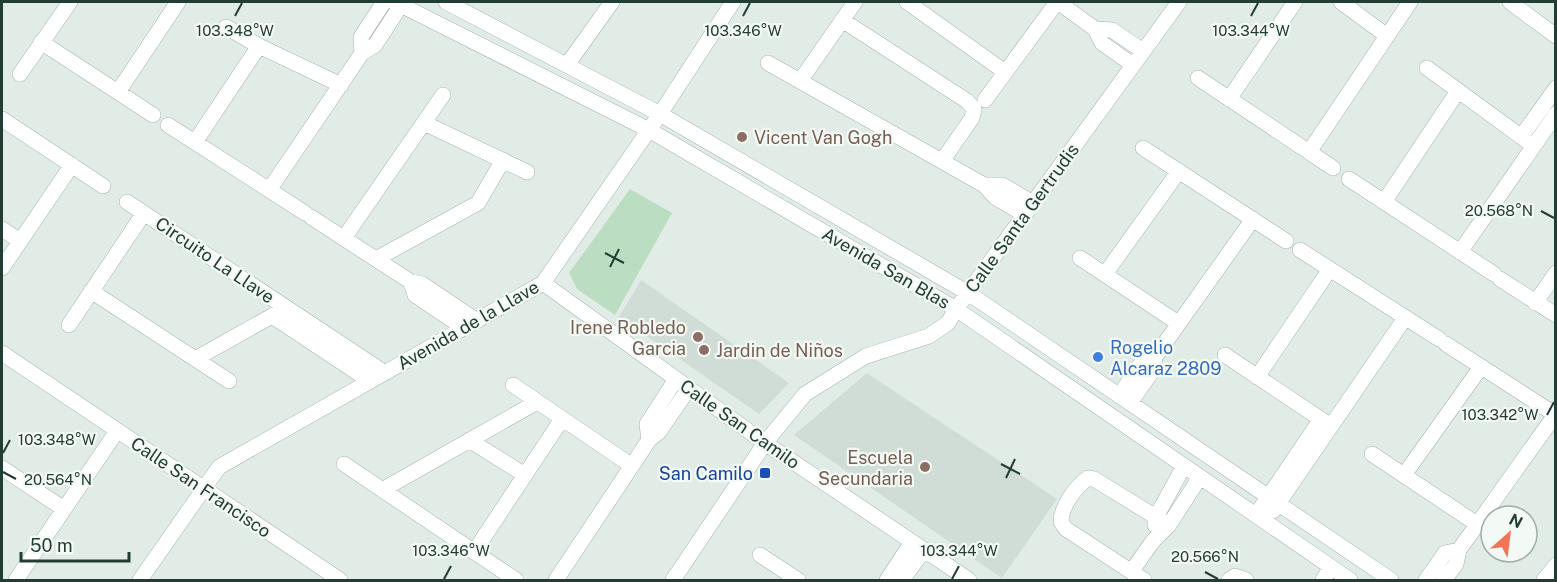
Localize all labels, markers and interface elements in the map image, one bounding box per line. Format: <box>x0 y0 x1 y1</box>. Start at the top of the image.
text: 103.348°W <box>196 22 274 39</box>
text: 103.346°W <box>704 22 782 39</box>
text: 103.344°W <box>1212 22 1290 39</box>
place label: Vicent Van Gogh <box>754 127 892 148</box>
marker: Vicent Van Gogh <box>735 130 749 144</box>
street label: Calle Santa Gertrudis <box>961 139 1083 297</box>
text: 20.568°N <box>1465 202 1533 219</box>
street label: Circuito La Llave <box>152 212 278 308</box>
street label: Avenida San Blas <box>818 223 954 313</box>
street label: Avenida de la Llave <box>394 276 542 374</box>
place label: Irene Robledo Garcia <box>570 317 686 359</box>
marker: Irene Robledo Garcia <box>691 330 705 344</box>
place label: Rogelio Alcaraz 2809 <box>1110 337 1221 379</box>
place label: Jardin de Niños <box>716 340 843 361</box>
marker: Jardin de Niños <box>697 343 711 357</box>
marker: Rogelio Alcaraz 2809 <box>1091 350 1105 364</box>
street label: Calle San Camilo <box>676 375 804 473</box>
text: 103.342°W <box>1461 406 1539 423</box>
text: 103.348°W <box>18 431 96 448</box>
street label: Calle San Francisco <box>127 432 275 542</box>
place label: Escuela Secundaria <box>818 447 913 489</box>
marker: Escuela Secundaria <box>918 460 932 474</box>
place label: San Camilo <box>659 462 753 484</box>
marker: San Camilo <box>758 466 772 480</box>
text: 20.564°N <box>24 471 92 488</box>
north arrow <box>1479 504 1539 564</box>
text: N <box>1506 510 1526 533</box>
scale bar <box>21 525 129 563</box>
text: 50 m <box>30 535 73 556</box>
text: 103.346°W <box>412 542 490 559</box>
text: 103.344°W <box>920 542 998 559</box>
text: 20.566°N <box>1171 548 1239 565</box>

